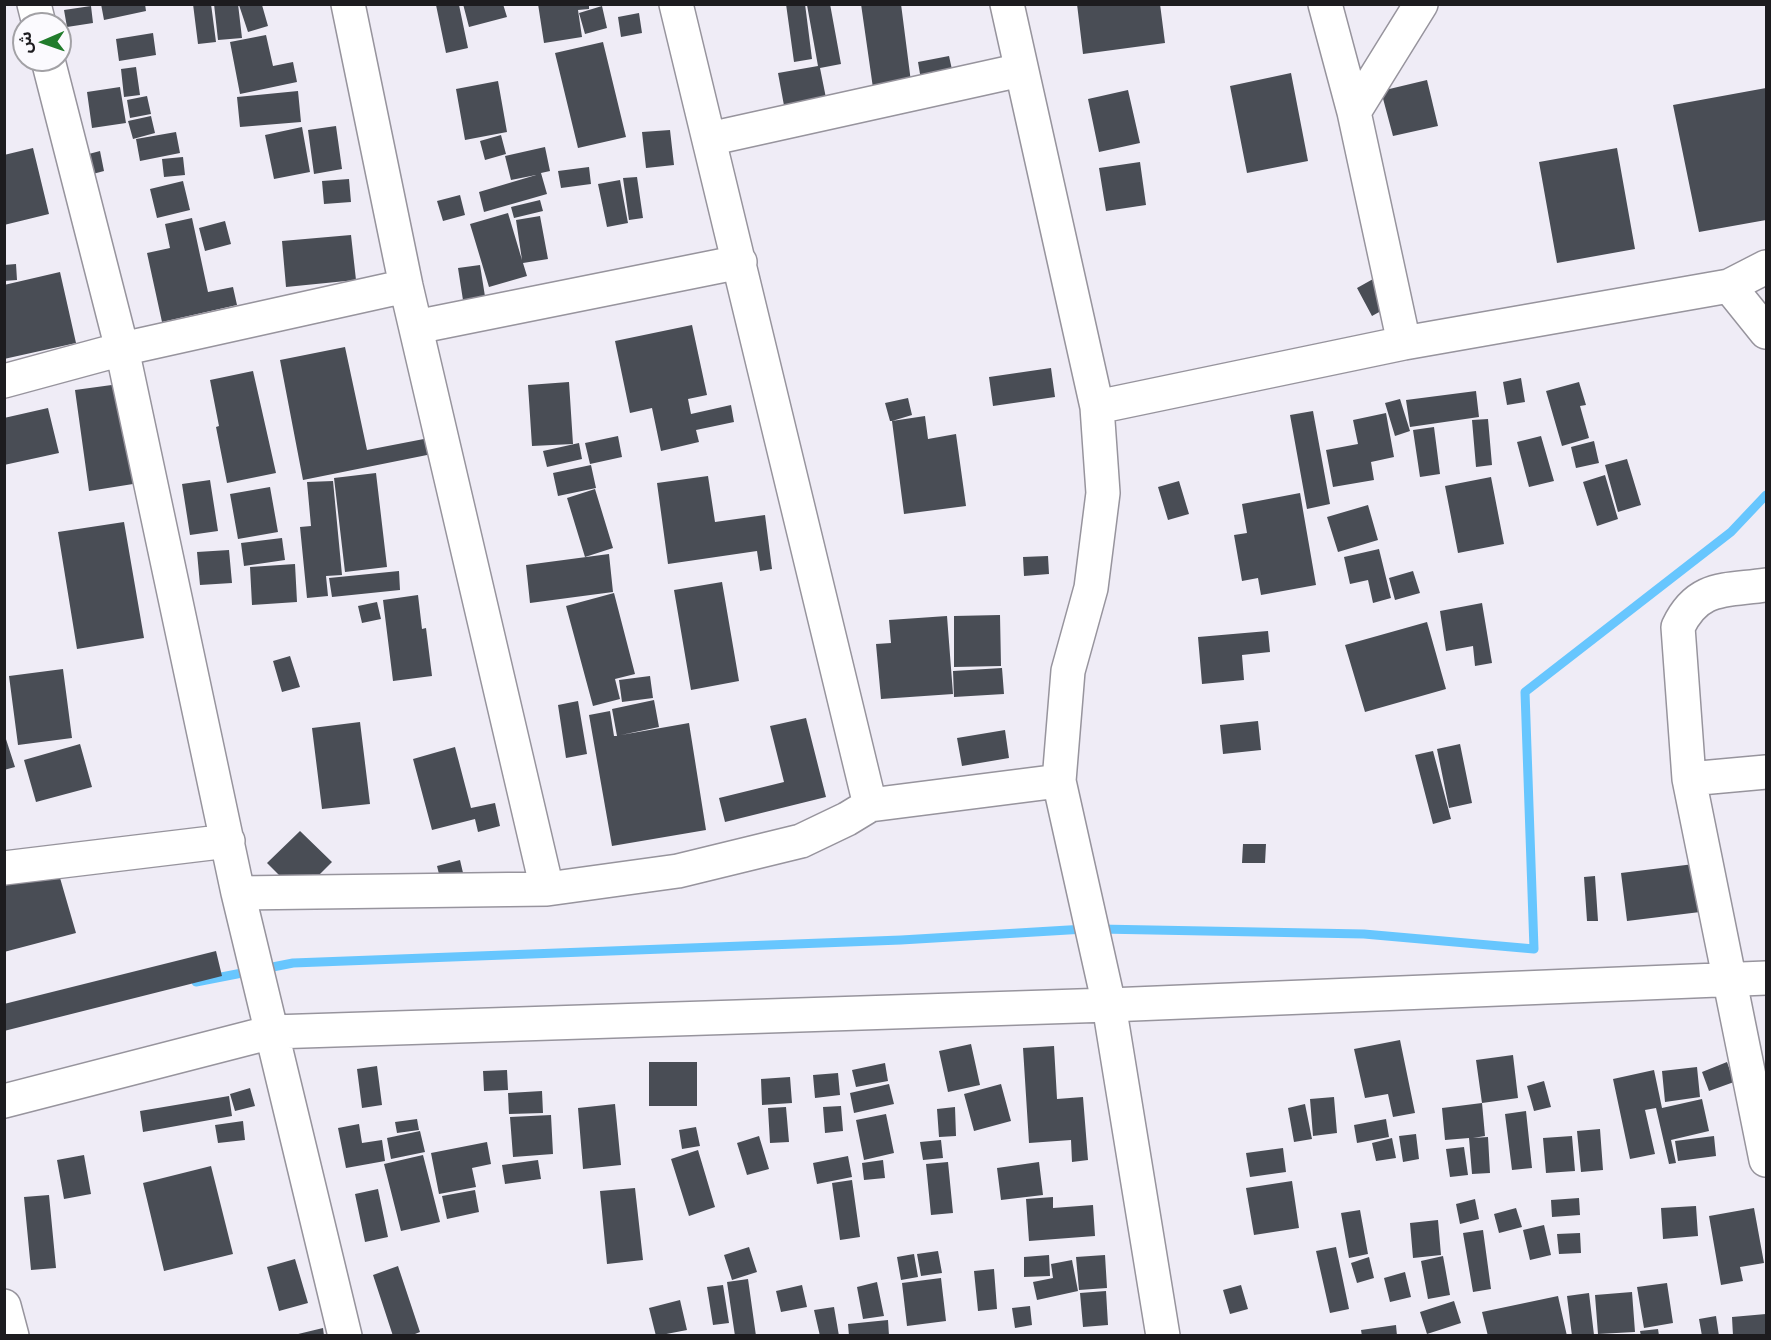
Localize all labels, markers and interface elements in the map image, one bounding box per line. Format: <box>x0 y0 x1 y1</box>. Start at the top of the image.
north arrow <box>12 12 72 72</box>
text: ش <box>16 31 35 54</box>

